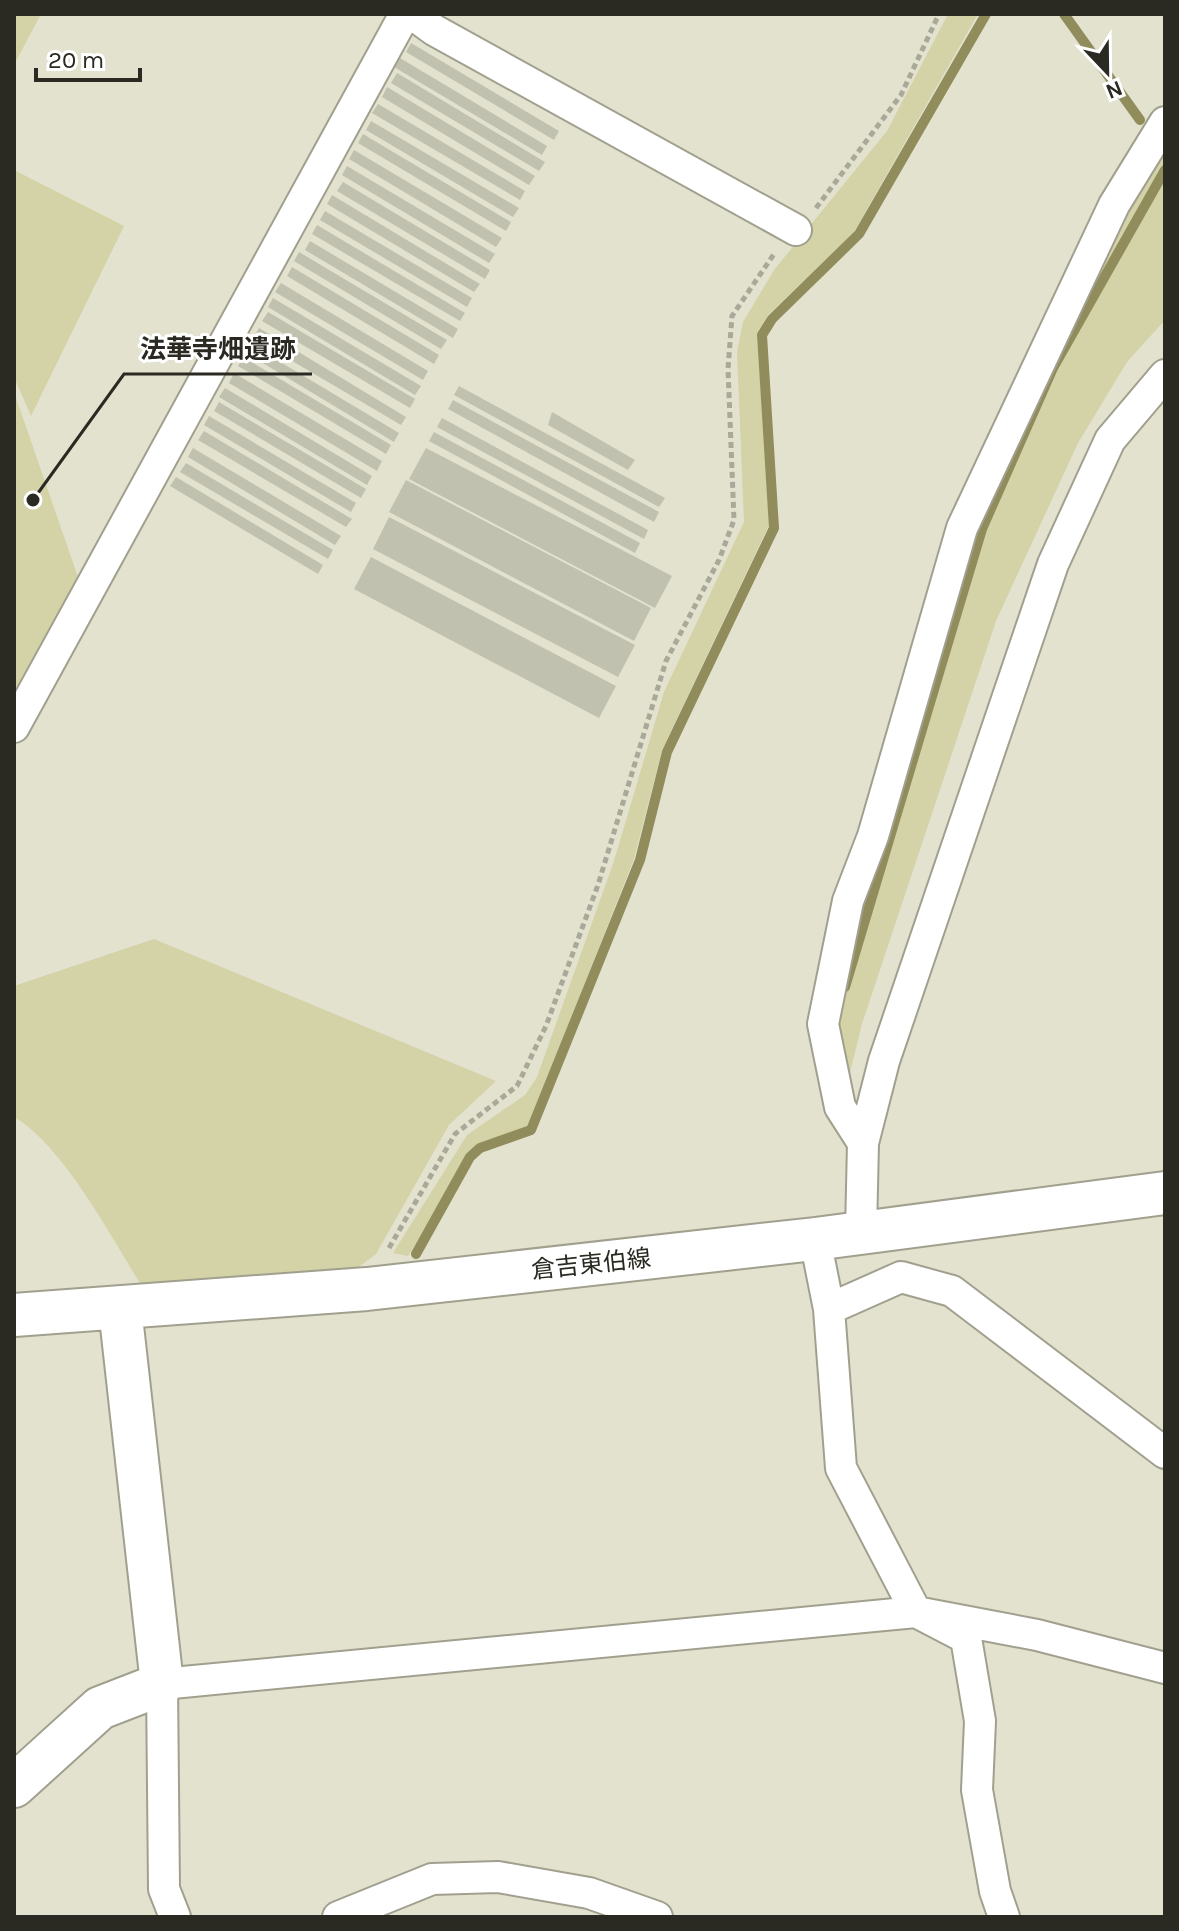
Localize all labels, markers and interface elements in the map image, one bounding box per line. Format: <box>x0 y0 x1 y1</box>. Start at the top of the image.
scale bar <box>36 32 140 82</box>
north arrow <box>1067 32 1147 112</box>
text: 20 m <box>48 46 104 74</box>
text: N <box>1102 75 1126 105</box>
callout: 法華寺畑遺跡 <box>124 324 312 374</box>
text: 法華寺畑遺跡 <box>140 334 296 365</box>
street label: 倉吉東伯線 <box>530 1244 652 1284</box>

